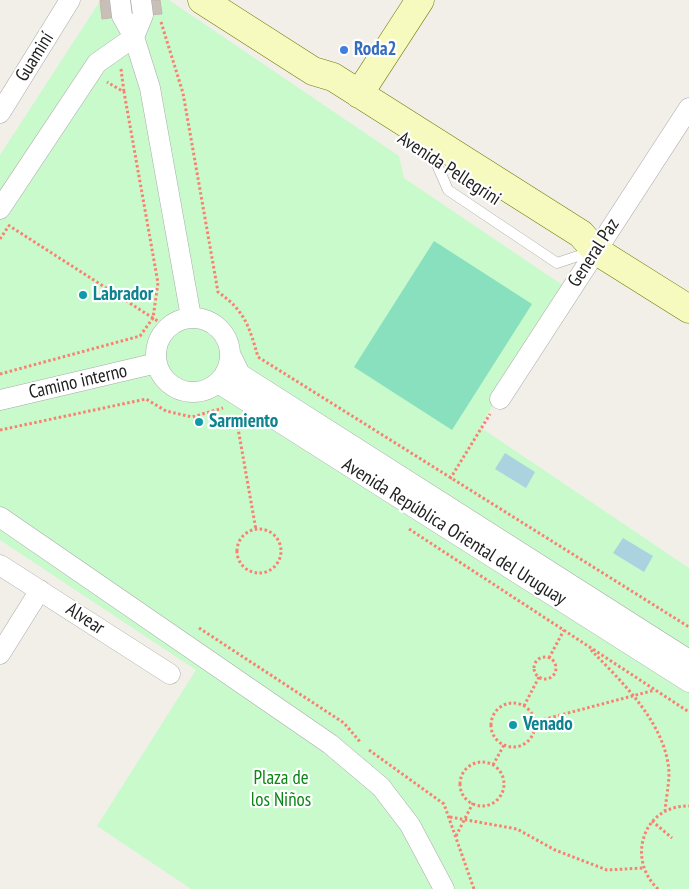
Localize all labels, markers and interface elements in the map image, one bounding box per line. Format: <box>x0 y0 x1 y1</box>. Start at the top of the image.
street label: Guaminí <box>11 28 59 86</box>
place label: Roda2 <box>354 39 397 61</box>
marker: Roda2 <box>338 44 350 56</box>
street label: Avenida Pellegrini <box>393 127 505 211</box>
street label: General Paz <box>563 214 625 292</box>
place label: Labrador <box>93 284 153 306</box>
marker: Labrador <box>77 289 89 301</box>
street label: Camino interno <box>27 360 129 404</box>
place label: Sarmiento <box>209 411 278 433</box>
marker: Sarmiento <box>193 416 205 428</box>
street label: Avenida República Oriental del Uruguay <box>338 453 570 611</box>
street label: Alvear <box>61 598 109 640</box>
place label: Venado <box>523 714 573 736</box>
marker: Venado <box>507 719 519 731</box>
park label: Plaza de los Niños <box>251 768 311 812</box>

